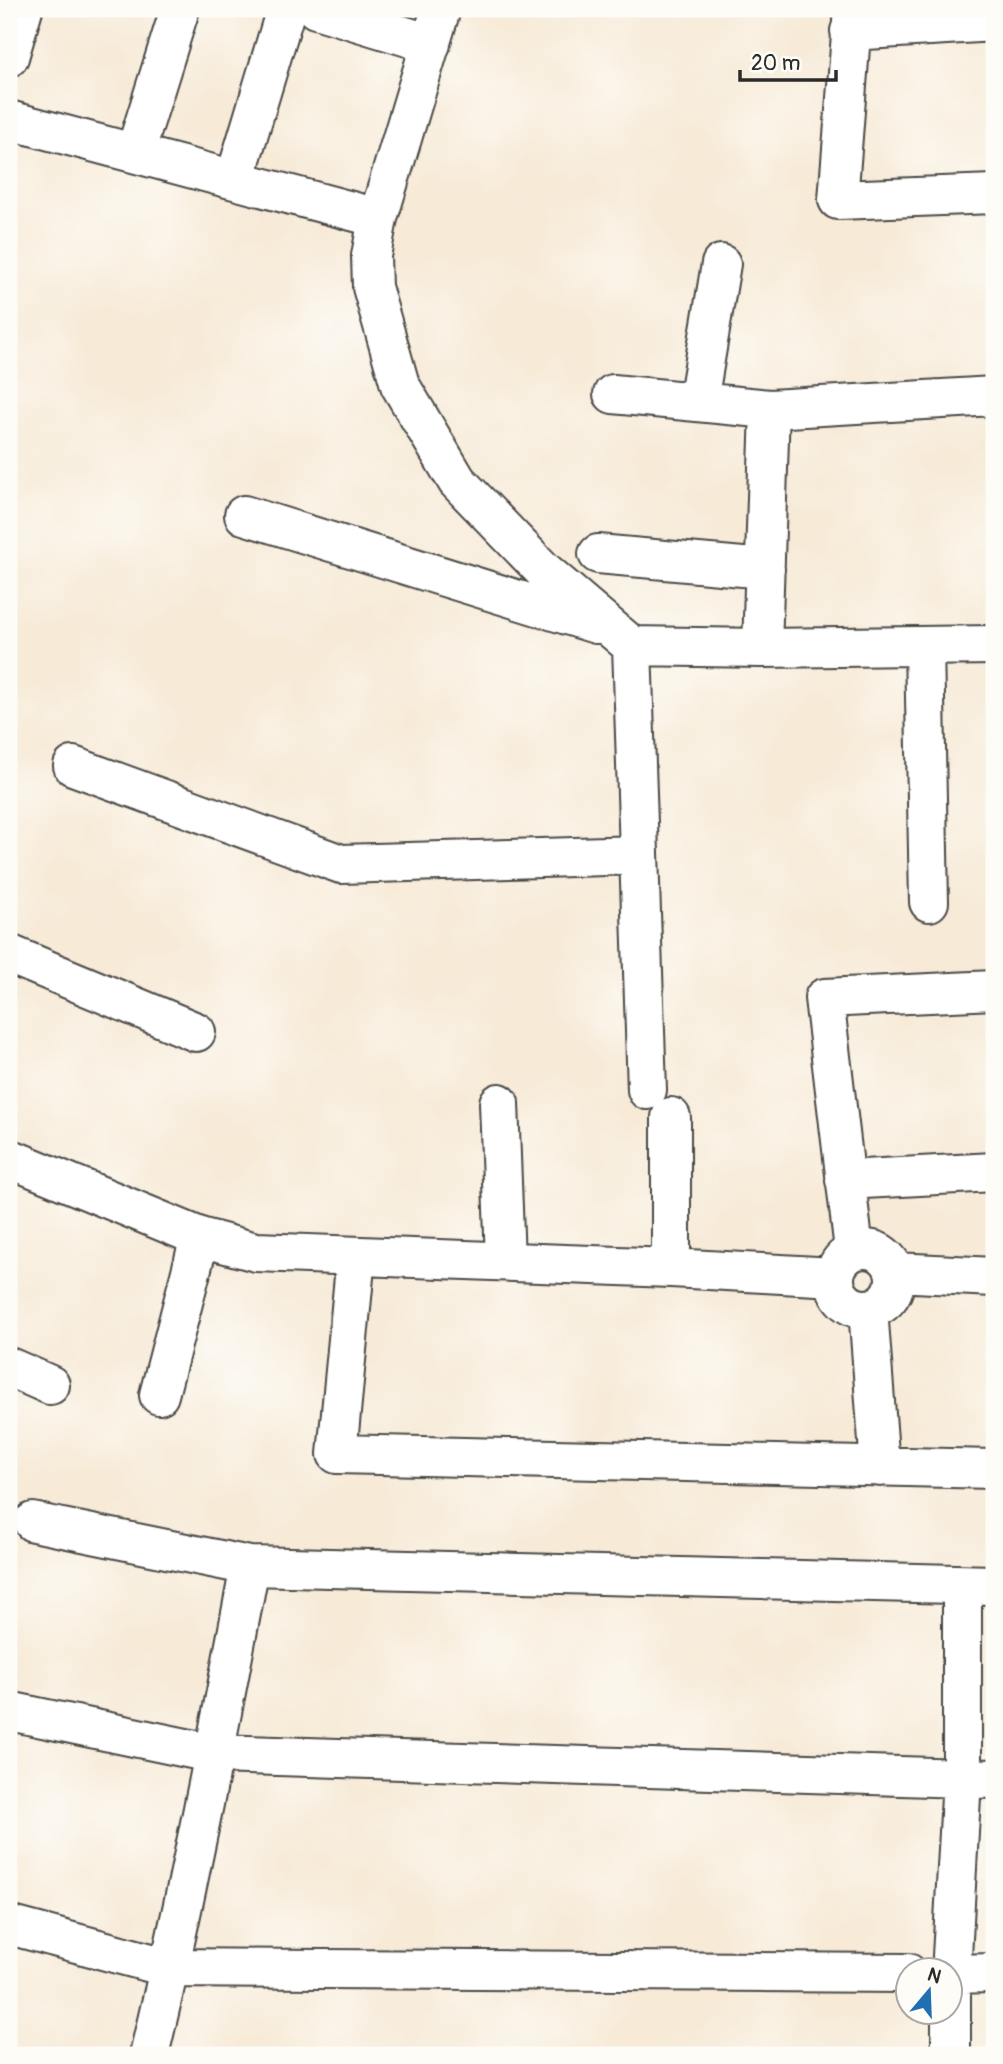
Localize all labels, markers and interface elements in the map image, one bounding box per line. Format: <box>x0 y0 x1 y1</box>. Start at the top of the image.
scale bar <box>740 38 837 82</box>
text: 20 m <box>751 50 800 77</box>
north arrow <box>894 1955 964 2025</box>
text: N <box>924 1962 944 1989</box>

